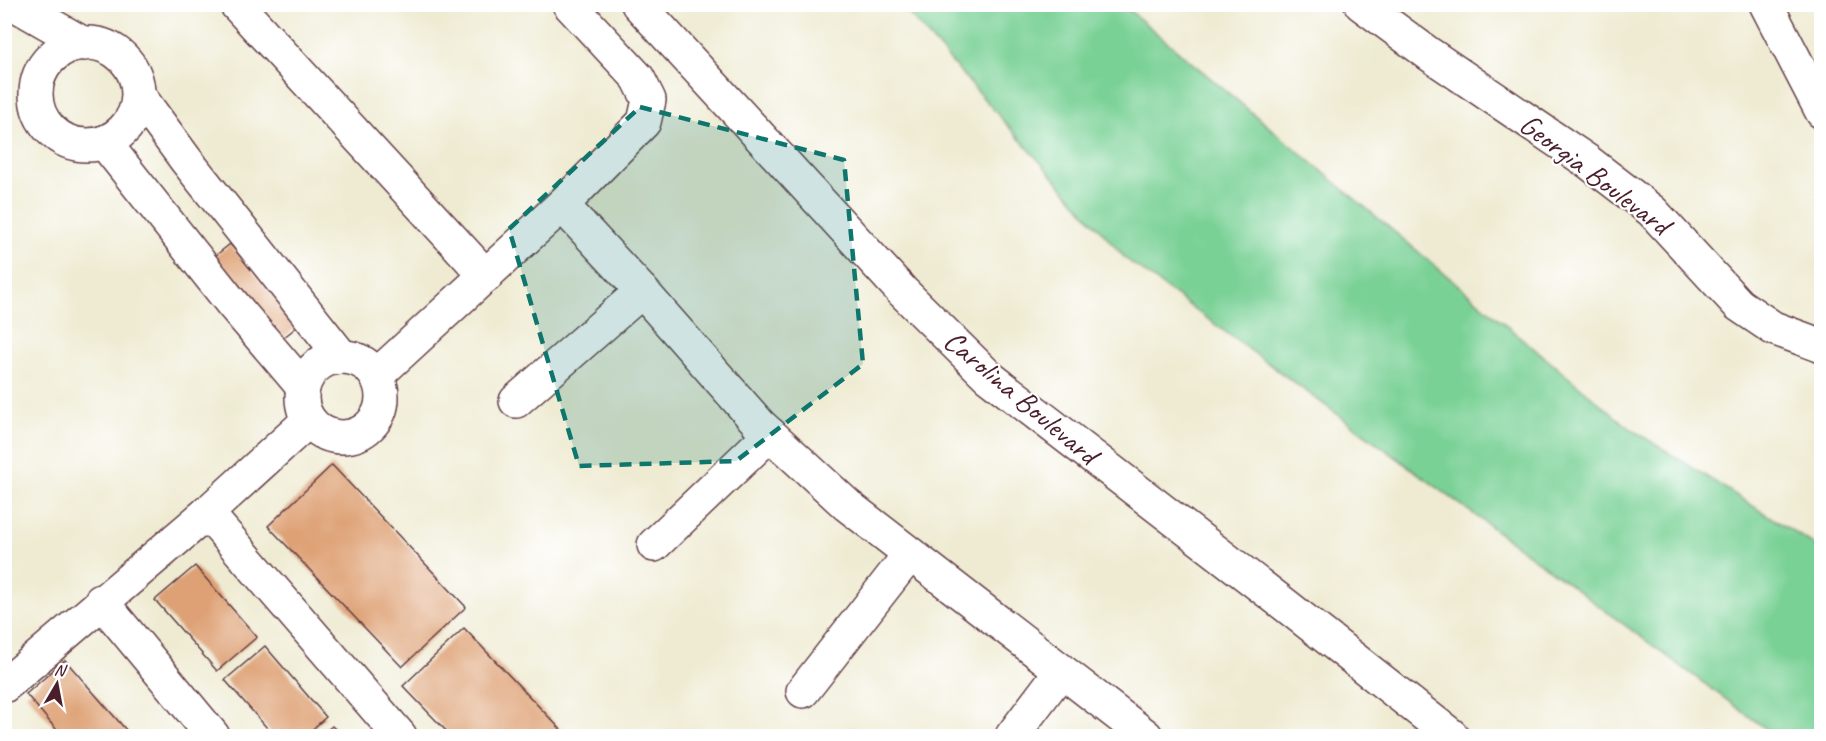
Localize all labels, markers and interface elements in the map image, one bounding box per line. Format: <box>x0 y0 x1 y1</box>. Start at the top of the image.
street label: Georgia Boulevard <box>1512 105 1681 246</box>
street label: Carolina Boulevard <box>936 321 1109 475</box>
north arrow <box>27 654 87 714</box>
text: N <box>53 660 69 681</box>

